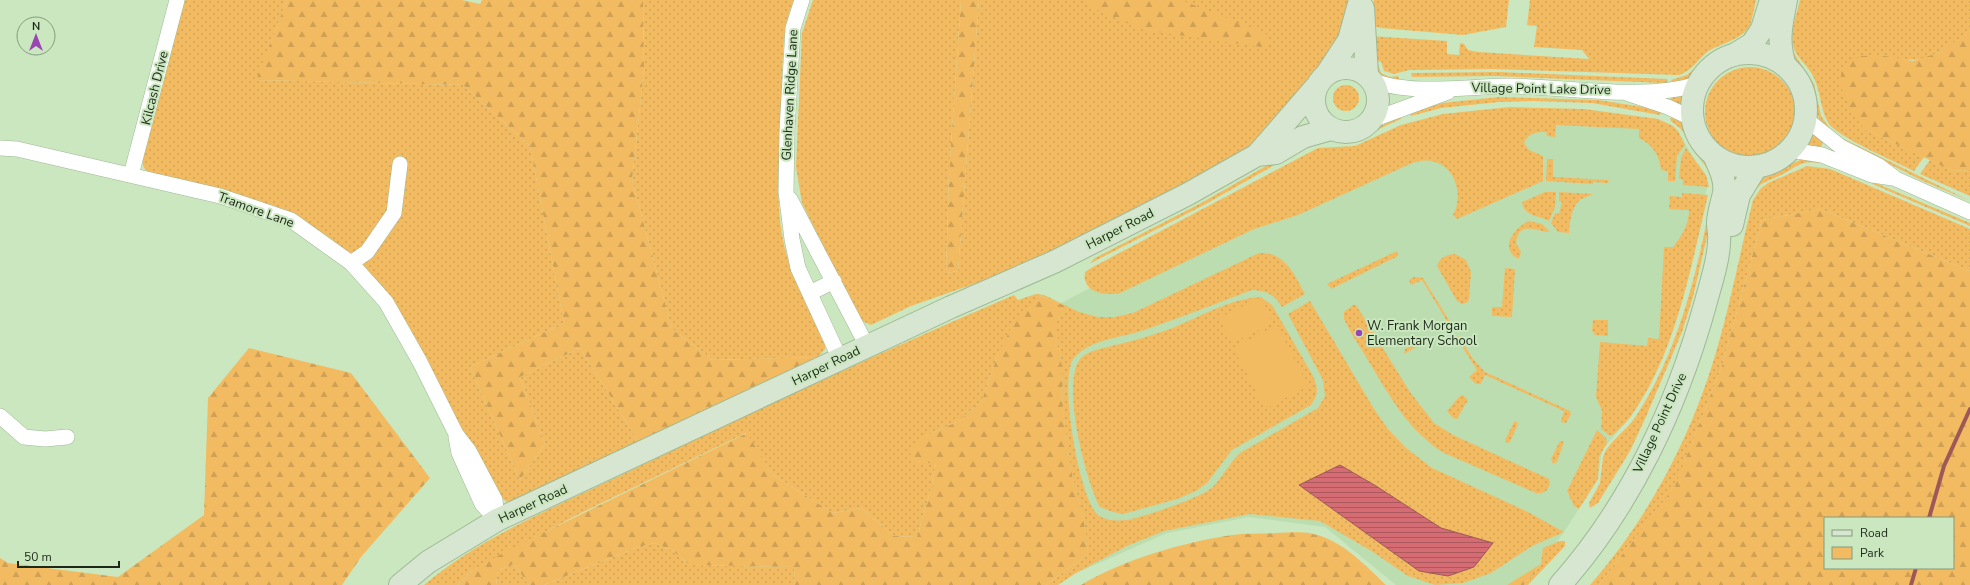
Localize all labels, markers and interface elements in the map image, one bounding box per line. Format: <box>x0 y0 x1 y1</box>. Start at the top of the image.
north arrow <box>16 16 56 56</box>
text: N <box>32 19 40 34</box>
street label: Glenhaven Ridge Lane <box>778 29 802 161</box>
street label: Kilcash Drive <box>137 49 173 127</box>
street label: Village Point Lake Drive <box>1470 79 1611 99</box>
street label: Tramore Lane <box>215 188 297 232</box>
street label: Harper Road <box>1083 204 1157 254</box>
place label: W. Frank Morgan Elementary School <box>1367 317 1477 350</box>
marker: W. Frank Morgan Elementary School <box>1354 328 1364 338</box>
street label: Harper Road <box>789 342 863 390</box>
street label: Village Point Drive <box>1628 370 1691 477</box>
street label: Harper Road <box>496 480 570 528</box>
legend <box>1824 517 1954 569</box>
text: Road <box>1860 525 1888 541</box>
scale bar <box>18 543 119 569</box>
text: Park <box>1860 545 1885 561</box>
text: 50 m <box>24 549 52 565</box>

